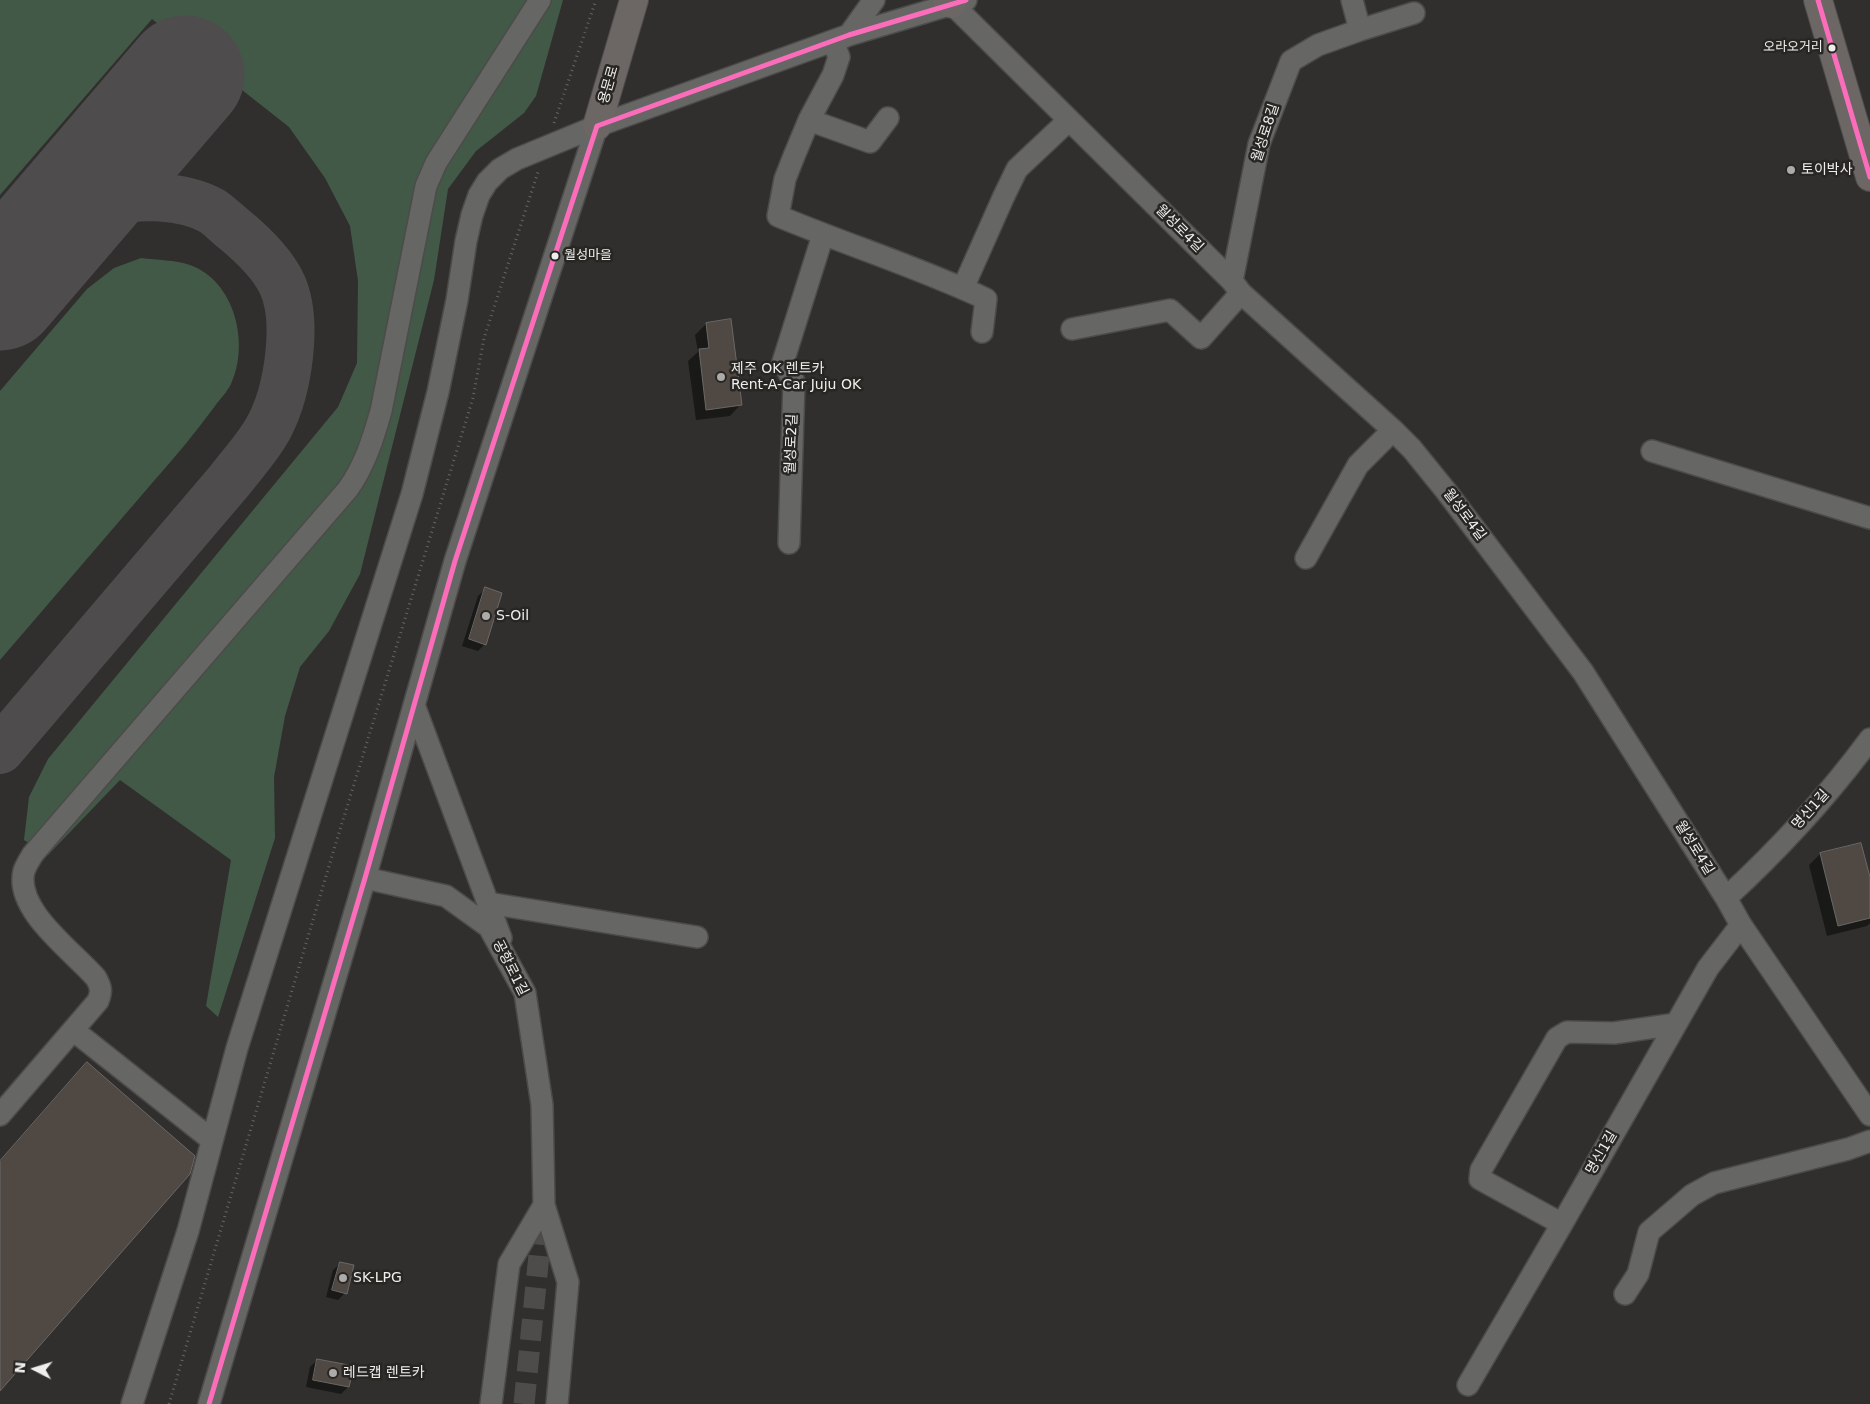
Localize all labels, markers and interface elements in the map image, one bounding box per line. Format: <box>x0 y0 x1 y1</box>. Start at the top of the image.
place label: 오라오거리 <box>1763 40 1823 56</box>
marker: 오라오거리 <box>1827 43 1837 53</box>
street label: 용문로 <box>596 64 622 106</box>
street label: 월성로8길 <box>1249 102 1283 164</box>
place label: 토이박사 <box>1801 162 1853 178</box>
marker: 토이박사 <box>1785 164 1797 176</box>
street label: 월성로4길 <box>1152 202 1206 256</box>
place label: 월성마을 <box>564 248 612 264</box>
marker: 월성마을 <box>550 251 560 261</box>
place label: 제주 OK 렌트카 Rent-A-Car Juju OK <box>731 361 861 394</box>
marker: 제주 OK 렌트카 Rent-A-Car Juju OK <box>715 371 727 383</box>
street label: 월성로2길 <box>783 414 801 474</box>
street label: 월성로4길 <box>1439 486 1489 544</box>
place label: S-Oil <box>496 608 529 624</box>
marker: S-Oil <box>480 610 492 622</box>
street label: 명신1길 <box>1789 787 1833 833</box>
street label: 월성로4길 <box>1671 818 1717 878</box>
street label: 공항로1길 <box>489 937 531 999</box>
street label: 명신1길 <box>1583 1128 1621 1178</box>
place label: SK-LPG <box>353 1270 402 1286</box>
marker: SK-LPG <box>337 1272 349 1284</box>
north arrow <box>10 1344 60 1394</box>
text: N <box>12 1361 29 1374</box>
place label: 레드캡 렌트카 <box>343 1365 425 1381</box>
marker: 레드캡 렌트카 <box>327 1367 339 1379</box>

